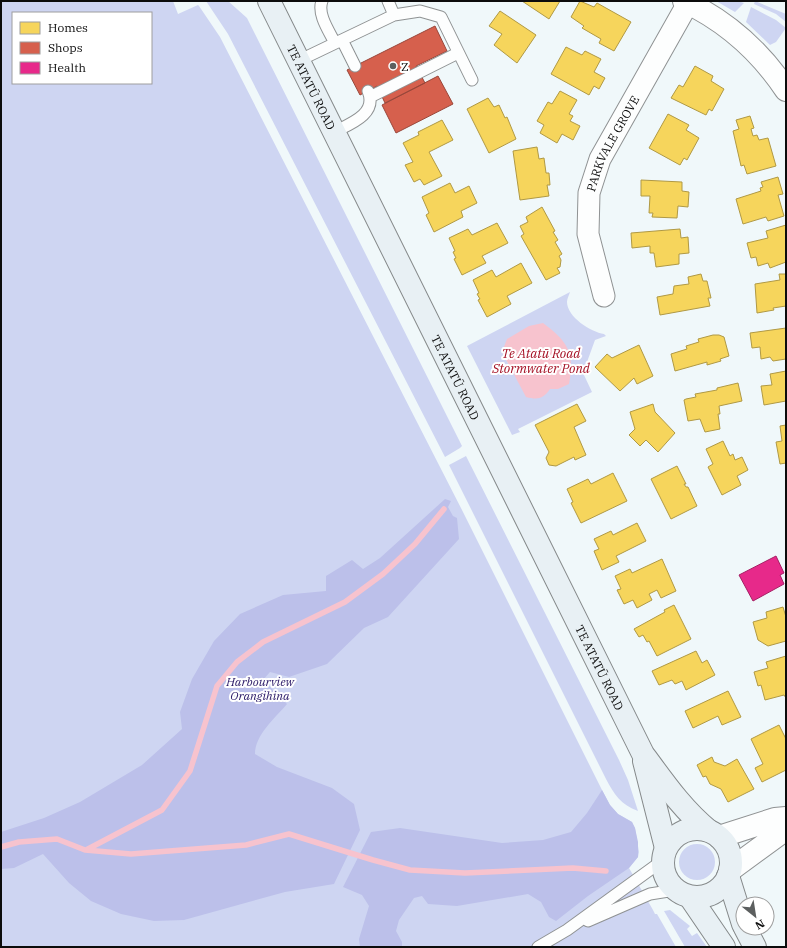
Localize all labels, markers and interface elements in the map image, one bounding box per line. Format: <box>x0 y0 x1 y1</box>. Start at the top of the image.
legend <box>12 12 152 84</box>
text: Homes <box>48 20 88 35</box>
text: Shops <box>48 40 83 55</box>
street label: TE ATATŪ ROAD <box>284 42 339 132</box>
place label: Z <box>401 59 409 74</box>
text: Health <box>48 60 86 75</box>
marker: Z <box>388 61 398 71</box>
street label: PARKVALE GROVE <box>583 93 642 193</box>
street label: TE ATATŪ ROAD <box>428 332 483 422</box>
water label: Te Atatū Road Stormwater Pond <box>491 345 591 377</box>
street label: TE ATATŪ ROAD <box>573 622 627 712</box>
park label: Harbourview Orangihina <box>225 674 295 703</box>
north arrow <box>735 896 775 936</box>
text: N <box>752 916 767 933</box>

